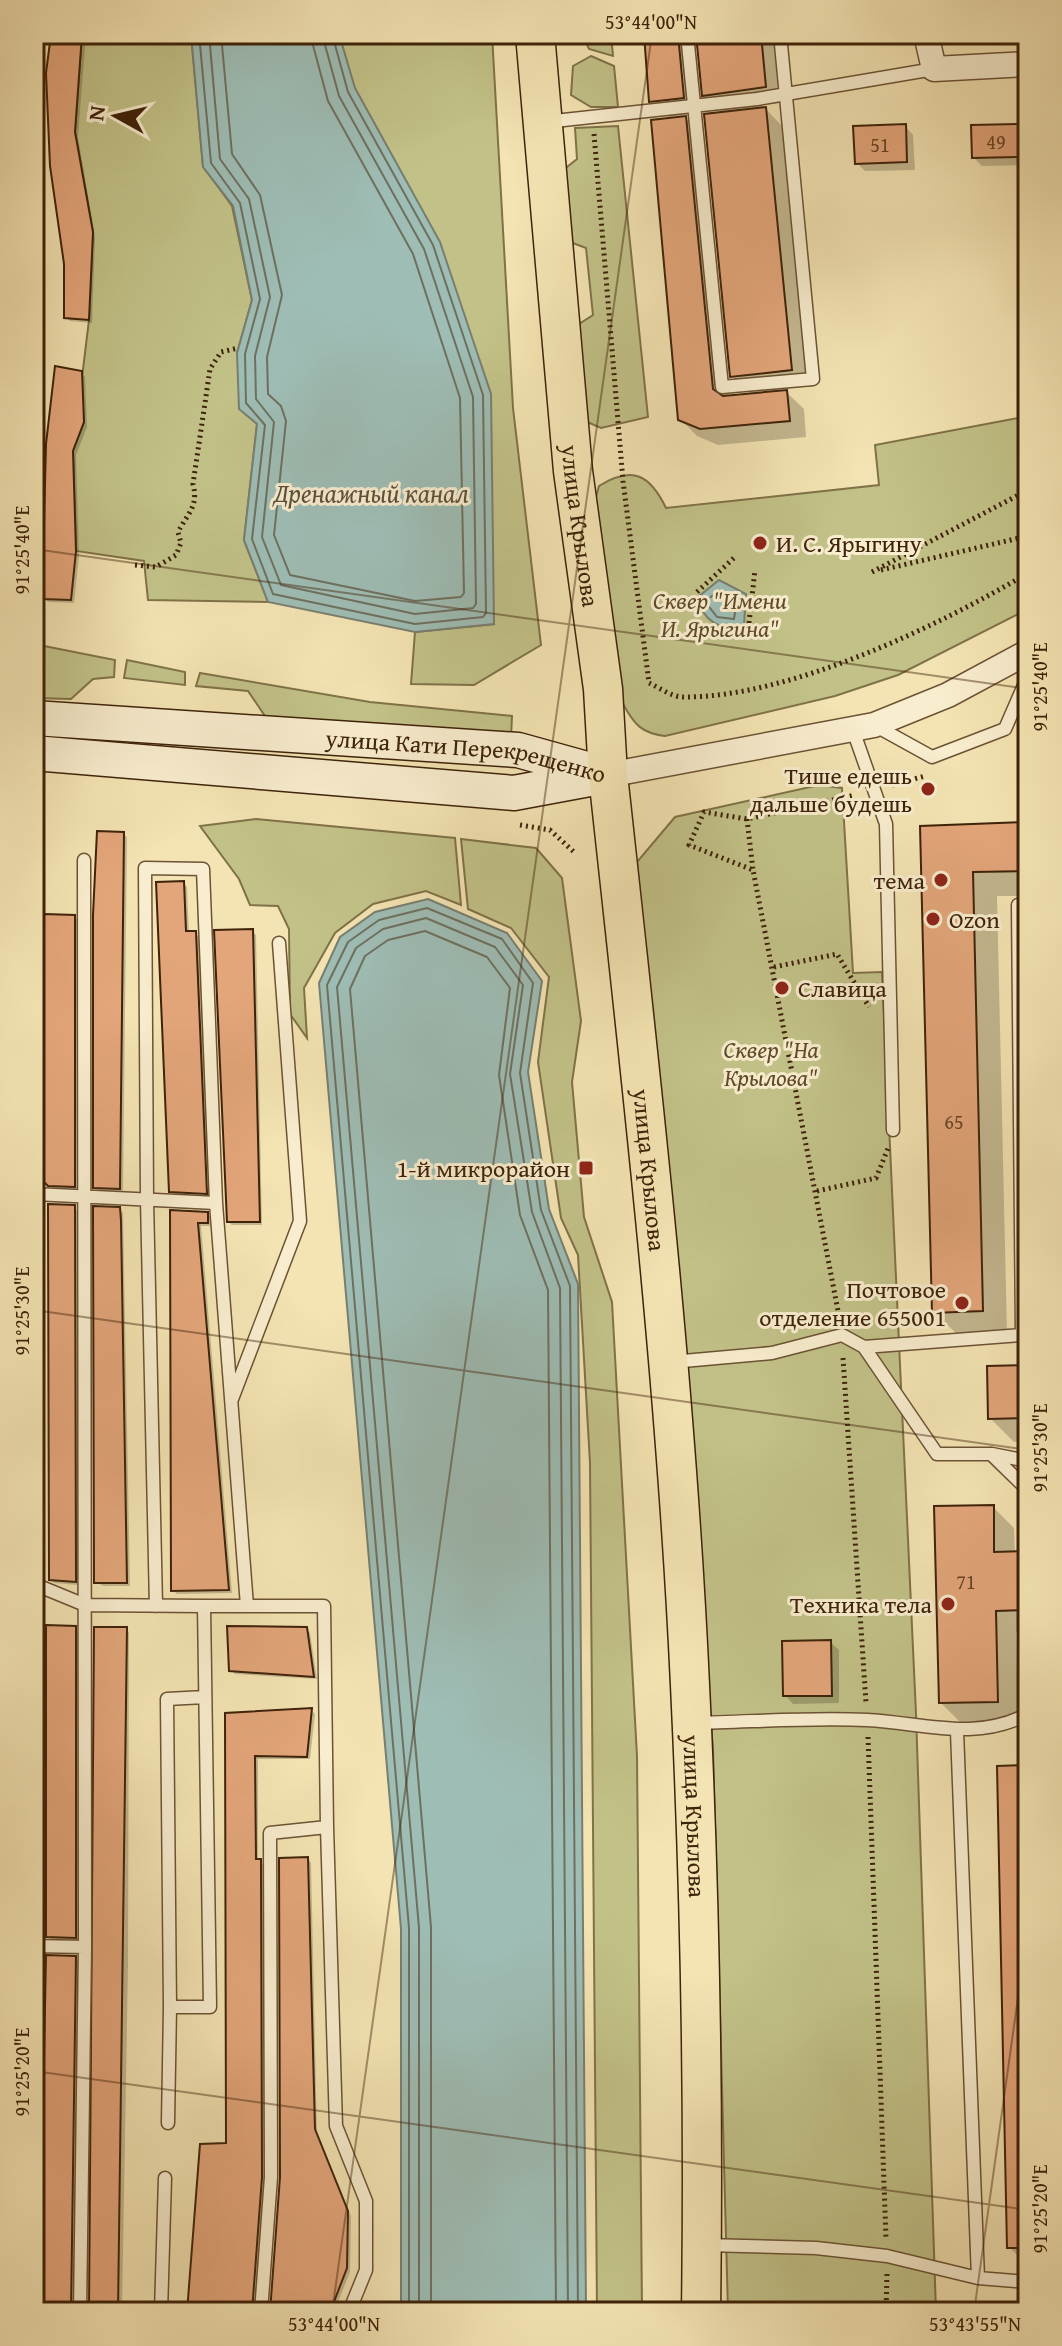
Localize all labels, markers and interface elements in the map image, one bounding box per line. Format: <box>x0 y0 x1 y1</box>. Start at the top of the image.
text: 53°44'00"N <box>605 7 697 36</box>
north arrow <box>76 76 156 156</box>
text: N <box>79 103 113 123</box>
house number: 49 <box>986 127 1006 156</box>
house number: 51 <box>870 130 890 159</box>
street label: улица Крылова <box>553 442 609 610</box>
water label: Дренажный канал <box>271 473 469 512</box>
text: 91°25'40"E <box>7 506 36 594</box>
place label: И. С. Ярыгину <box>776 526 922 561</box>
marker: И. С. Ярыгину <box>751 534 769 552</box>
park label: Сквер "Имени И. Ярыгина" <box>653 583 787 646</box>
text: 91°25'40"E <box>1025 643 1054 731</box>
street label: улица Кати Перекрещенко <box>323 720 610 791</box>
place label: Тише едешь дальше будешь <box>750 758 912 821</box>
marker: Тише едешь дальше будешь <box>919 780 937 798</box>
place label: тема <box>874 863 926 898</box>
marker: тема <box>932 871 950 889</box>
place label: Ozon <box>949 902 1000 937</box>
marker: Ozon <box>924 910 942 928</box>
place label: Славица <box>798 971 887 1006</box>
marker: Славица <box>773 979 791 997</box>
park label: Сквер "На Крылова" <box>723 1032 819 1095</box>
street label: улица Крылова <box>624 1086 676 1253</box>
house number: 65 <box>944 1107 964 1136</box>
place label: 1-й микрорайон <box>397 1151 570 1186</box>
marker: 1-й микрорайон <box>577 1159 595 1177</box>
text: 91°25'30"E <box>7 1267 36 1355</box>
place label: Почтовое отделение 655001 <box>759 1272 946 1335</box>
marker: Почтовое отделение 655001 <box>953 1294 971 1312</box>
text: 91°25'30"E <box>1025 1404 1054 1492</box>
house number: 71 <box>956 1567 976 1596</box>
place label: Техника тела <box>790 1587 933 1622</box>
marker: Техника тела <box>939 1595 957 1613</box>
street label: улица Крылова <box>675 1733 716 1899</box>
text: 91°25'20"E <box>7 2028 36 2116</box>
text: 91°25'20"E <box>1025 2165 1054 2253</box>
text: 53°44'00"N <box>288 2309 380 2338</box>
text: 53°43'55"N <box>929 2309 1021 2338</box>

